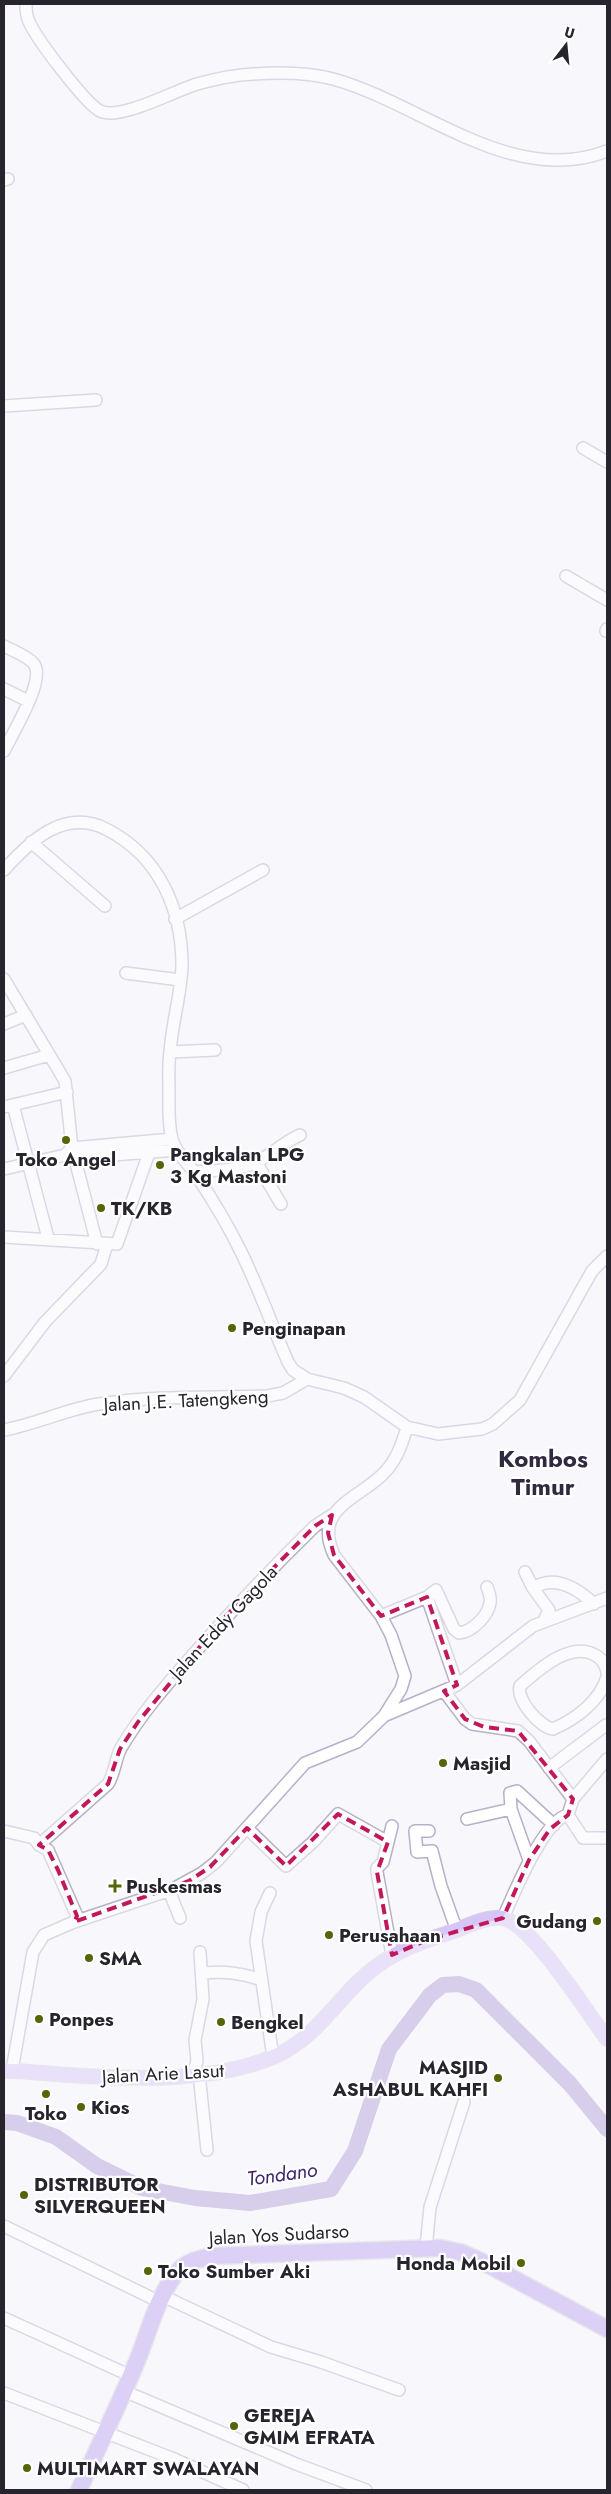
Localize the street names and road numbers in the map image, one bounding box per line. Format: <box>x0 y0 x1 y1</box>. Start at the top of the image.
street label: Jalan J.E. Tatengkeng <box>100 1383 269 1418</box>
street label: Jalan Eddy Gagola <box>161 1559 284 1688</box>
street label: Jalan Arie Lasut <box>98 2057 225 2090</box>
street label: Jalan Yos Sudarso <box>205 2217 350 2252</box>

